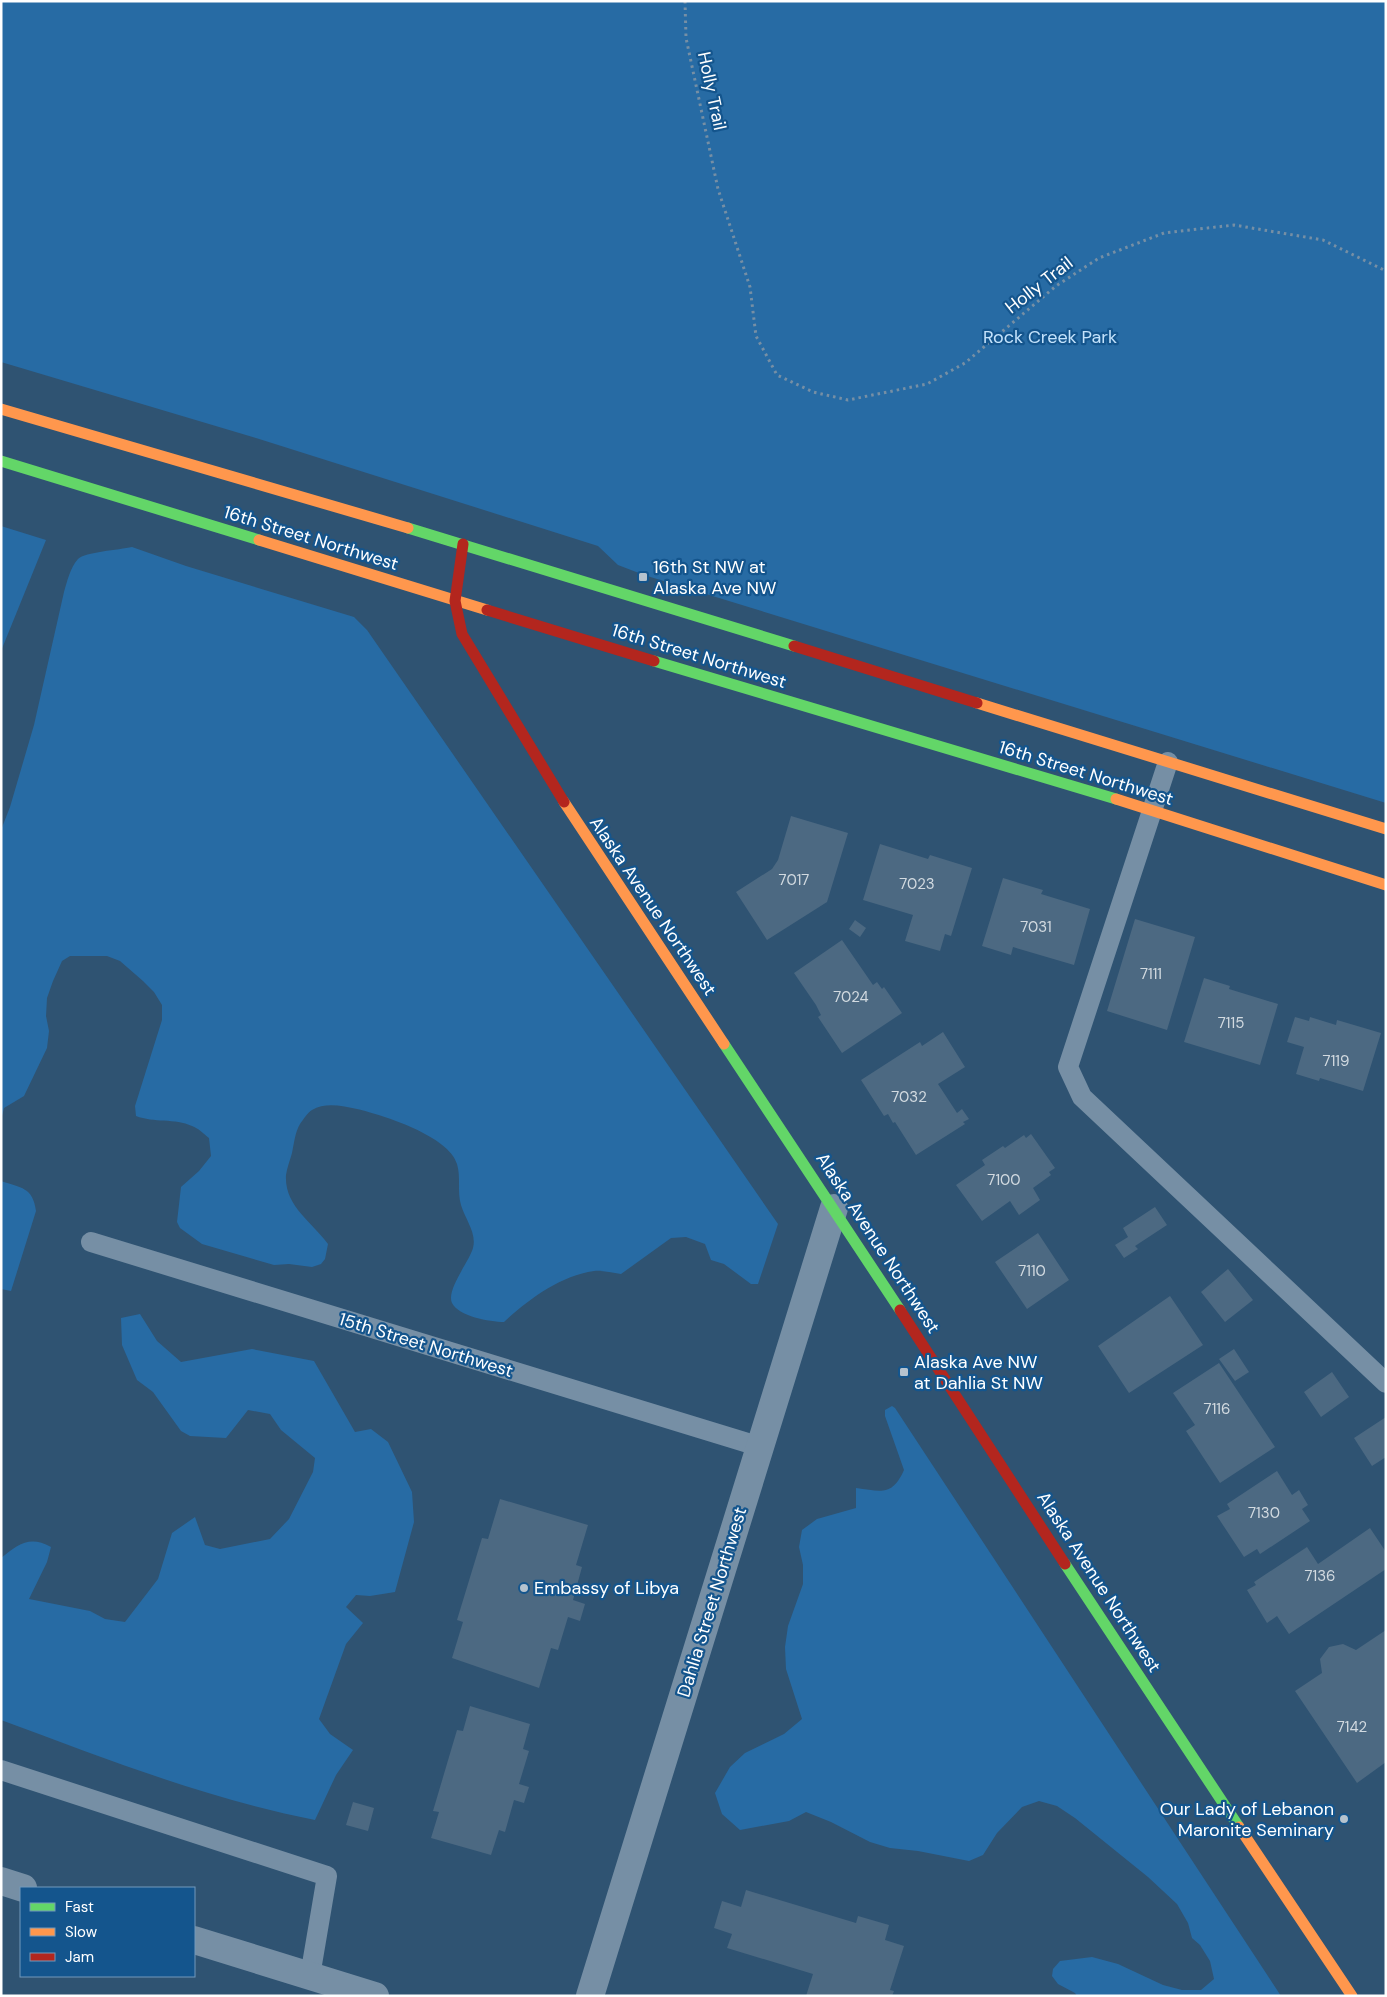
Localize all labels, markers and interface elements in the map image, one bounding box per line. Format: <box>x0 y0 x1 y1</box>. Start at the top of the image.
street label: Holly Trail <box>692 50 732 132</box>
street label: Holly Trail <box>1000 251 1078 319</box>
park label: Rock Creek Park <box>983 325 1117 349</box>
street label: 16th Street Northwest <box>221 500 401 576</box>
place label: 16th St NW at Alaska Ave NW <box>653 555 776 600</box>
marker: 16th St NW at Alaska Ave NW <box>637 571 649 583</box>
street label: 16th Street Northwest <box>609 618 789 694</box>
street label: 16th Street Northwest <box>996 735 1176 811</box>
street label: Alaska Avenue Northwest <box>584 812 722 1000</box>
house number: 7017 <box>779 870 809 890</box>
house number: 7023 <box>899 874 935 894</box>
house number: 7031 <box>1020 917 1052 937</box>
house number: 7111 <box>1140 964 1162 984</box>
house number: 7024 <box>833 987 869 1007</box>
house number: 7115 <box>1218 1013 1244 1033</box>
house number: 7119 <box>1323 1051 1349 1071</box>
house number: 7032 <box>891 1087 927 1107</box>
street label: Alaska Avenue Northwest <box>811 1148 945 1338</box>
house number: 7100 <box>987 1170 1021 1190</box>
house number: 7110 <box>1018 1261 1046 1281</box>
street label: 15th Street Northwest <box>336 1307 516 1383</box>
place label: Alaska Ave NW at Dahlia St NW <box>914 1350 1043 1395</box>
marker: Alaska Ave NW at Dahlia St NW <box>898 1366 910 1378</box>
house number: 7116 <box>1204 1399 1230 1419</box>
street label: Alaska Avenue Northwest <box>1032 1487 1166 1677</box>
house number: 7130 <box>1248 1503 1280 1523</box>
street label: Dahlia Street Northwest <box>672 1504 752 1700</box>
house number: 7136 <box>1304 1566 1336 1586</box>
place label: Embassy of Libya <box>534 1576 679 1600</box>
marker: Embassy of Libya <box>518 1582 530 1594</box>
house number: 7142 <box>1337 1717 1367 1737</box>
place label: Our Lady of Lebanon Maronite Seminary <box>1160 1797 1334 1842</box>
marker: Our Lady of Lebanon Maronite Seminary <box>1338 1813 1350 1825</box>
legend <box>20 1887 195 1977</box>
text: Fast <box>65 1897 94 1917</box>
text: Slow <box>65 1922 98 1942</box>
text: Jam <box>65 1947 94 1967</box>

